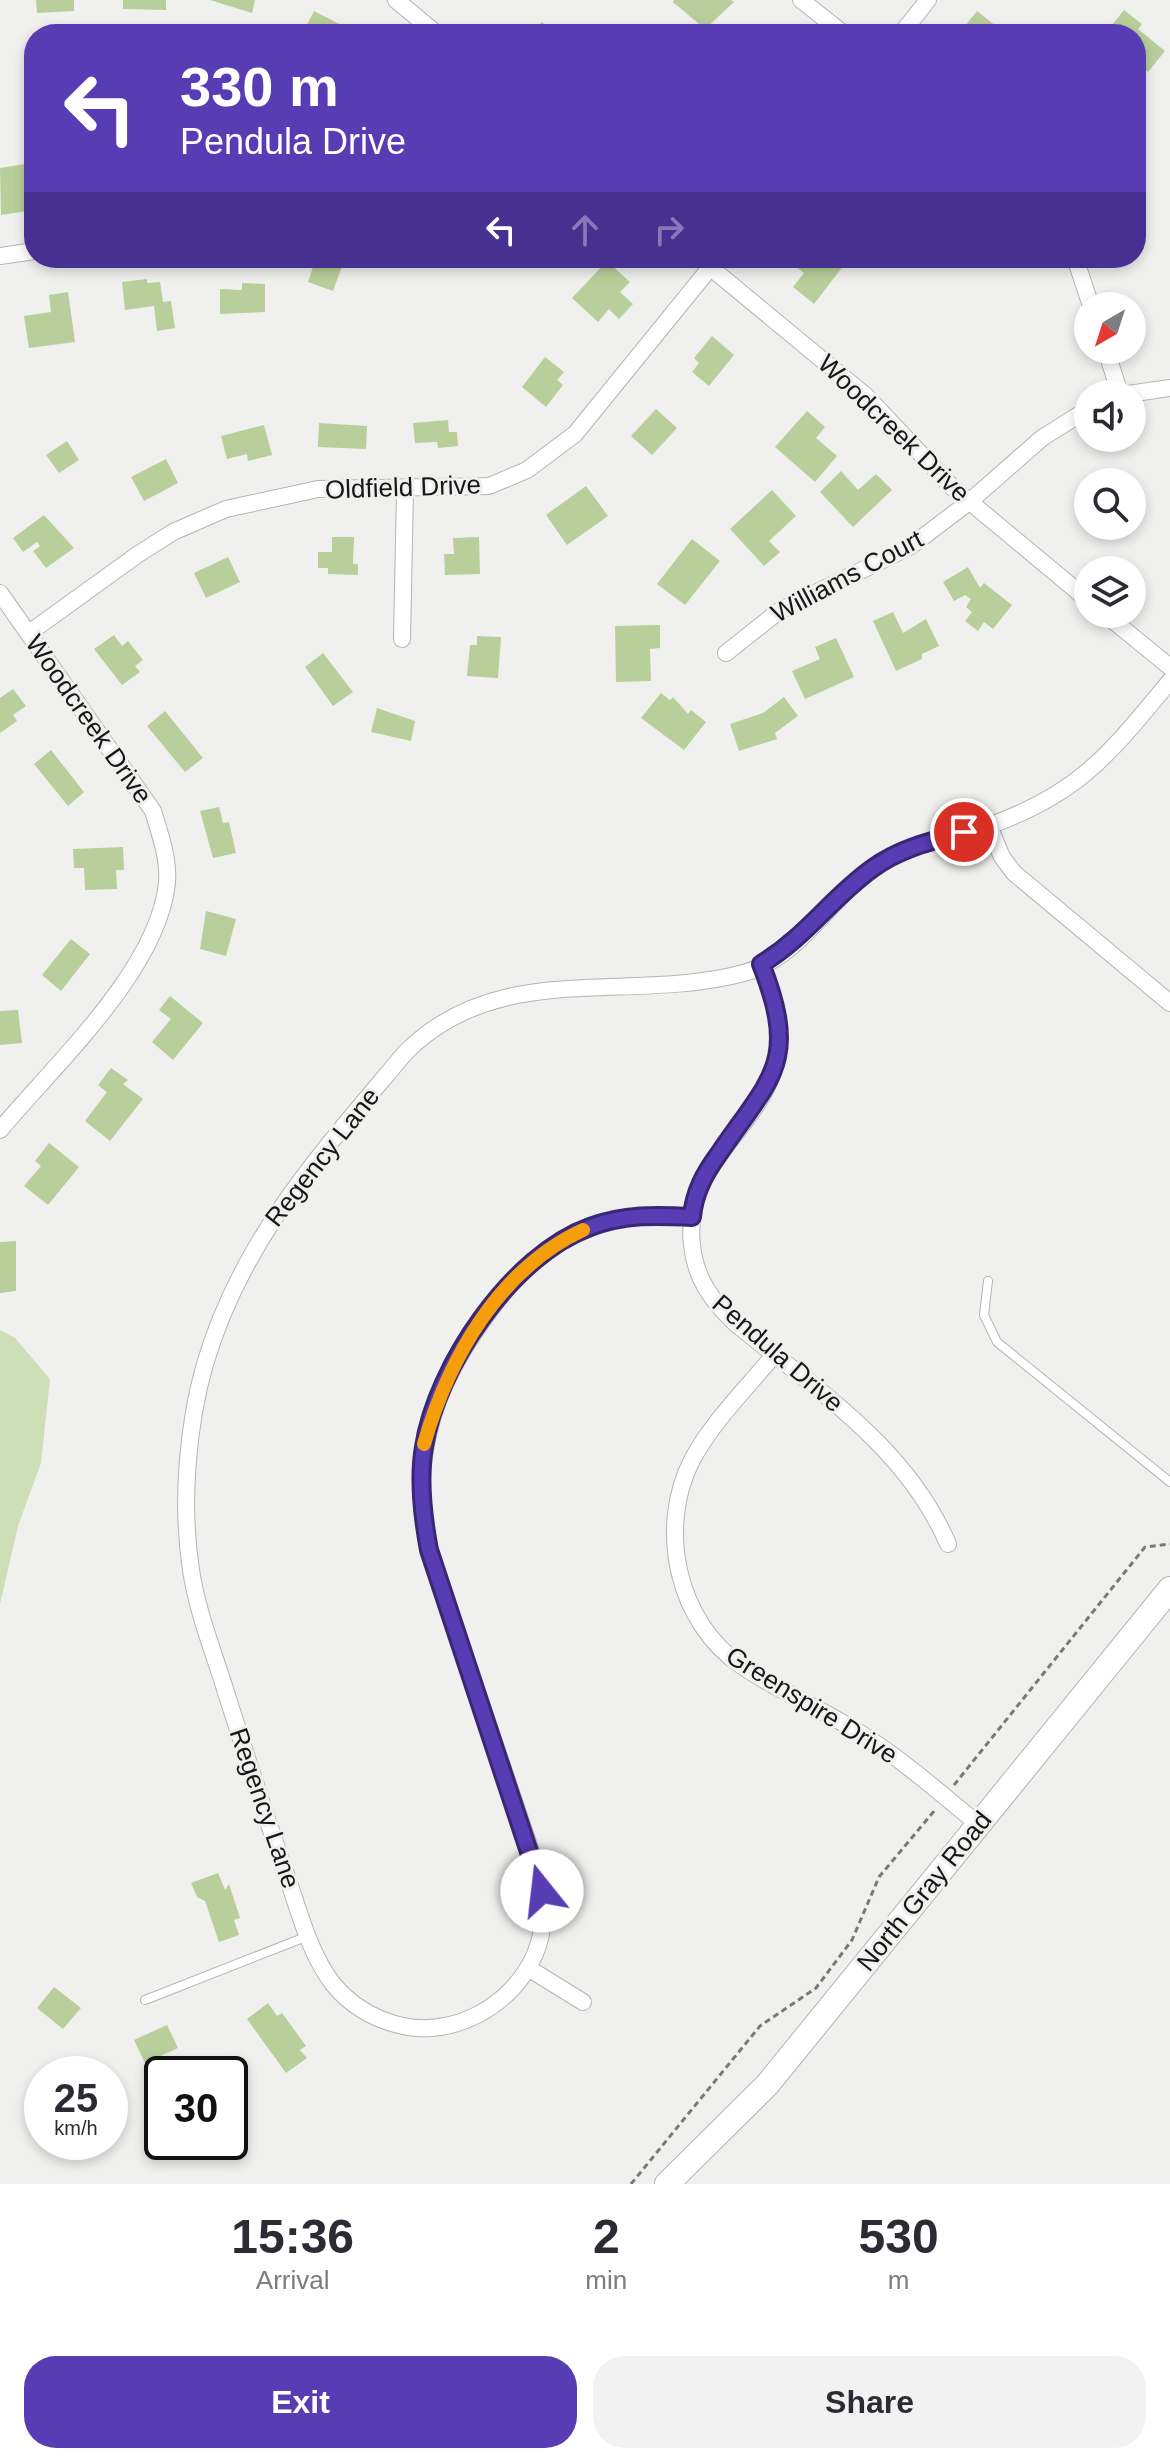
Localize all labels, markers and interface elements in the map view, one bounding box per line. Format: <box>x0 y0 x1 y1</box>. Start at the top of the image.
text: 330 m <box>180 55 339 118</box>
icon: left <box>48 56 152 160</box>
text: Pendula Drive <box>180 121 406 162</box>
icon: left <box>479 208 523 252</box>
icon: ahead <box>563 208 607 252</box>
icon: right <box>647 208 691 252</box>
north arrow <box>1074 292 1146 364</box>
map controls <box>1074 292 1146 628</box>
street label: Woodcreek Drive <box>812 348 976 508</box>
button: sound <box>1074 380 1146 452</box>
button: search <box>1074 468 1146 540</box>
street label: Oldfield Drive <box>324 469 482 505</box>
street label: Williams Court <box>766 523 929 629</box>
button: layers <box>1074 556 1146 628</box>
street label: Woodcreek Drive <box>20 629 158 809</box>
pin <box>930 798 998 866</box>
icon: arrive <box>942 810 986 854</box>
street label: Regency Lane <box>259 1082 385 1232</box>
street label: Pendula Drive <box>707 1288 849 1418</box>
street label: Greenspire Drive <box>721 1640 903 1770</box>
street label: Regency Lane <box>224 1724 306 1892</box>
street label: North Gray Road <box>851 1805 997 1977</box>
position arrow <box>500 1849 584 1933</box>
speed limit sign: 30 <box>144 2056 248 2160</box>
text: 25 <box>54 2076 98 2120</box>
text: km/h <box>54 2117 98 2139</box>
text: 15:36 <box>231 2210 354 2263</box>
text: 2 <box>593 2210 620 2263</box>
text: 530 <box>859 2210 939 2263</box>
text: Arrival <box>256 2265 330 2295</box>
text: min <box>585 2265 627 2295</box>
text: m <box>888 2265 909 2295</box>
button: Exit <box>24 2356 577 2448</box>
button: Share <box>593 2356 1146 2448</box>

